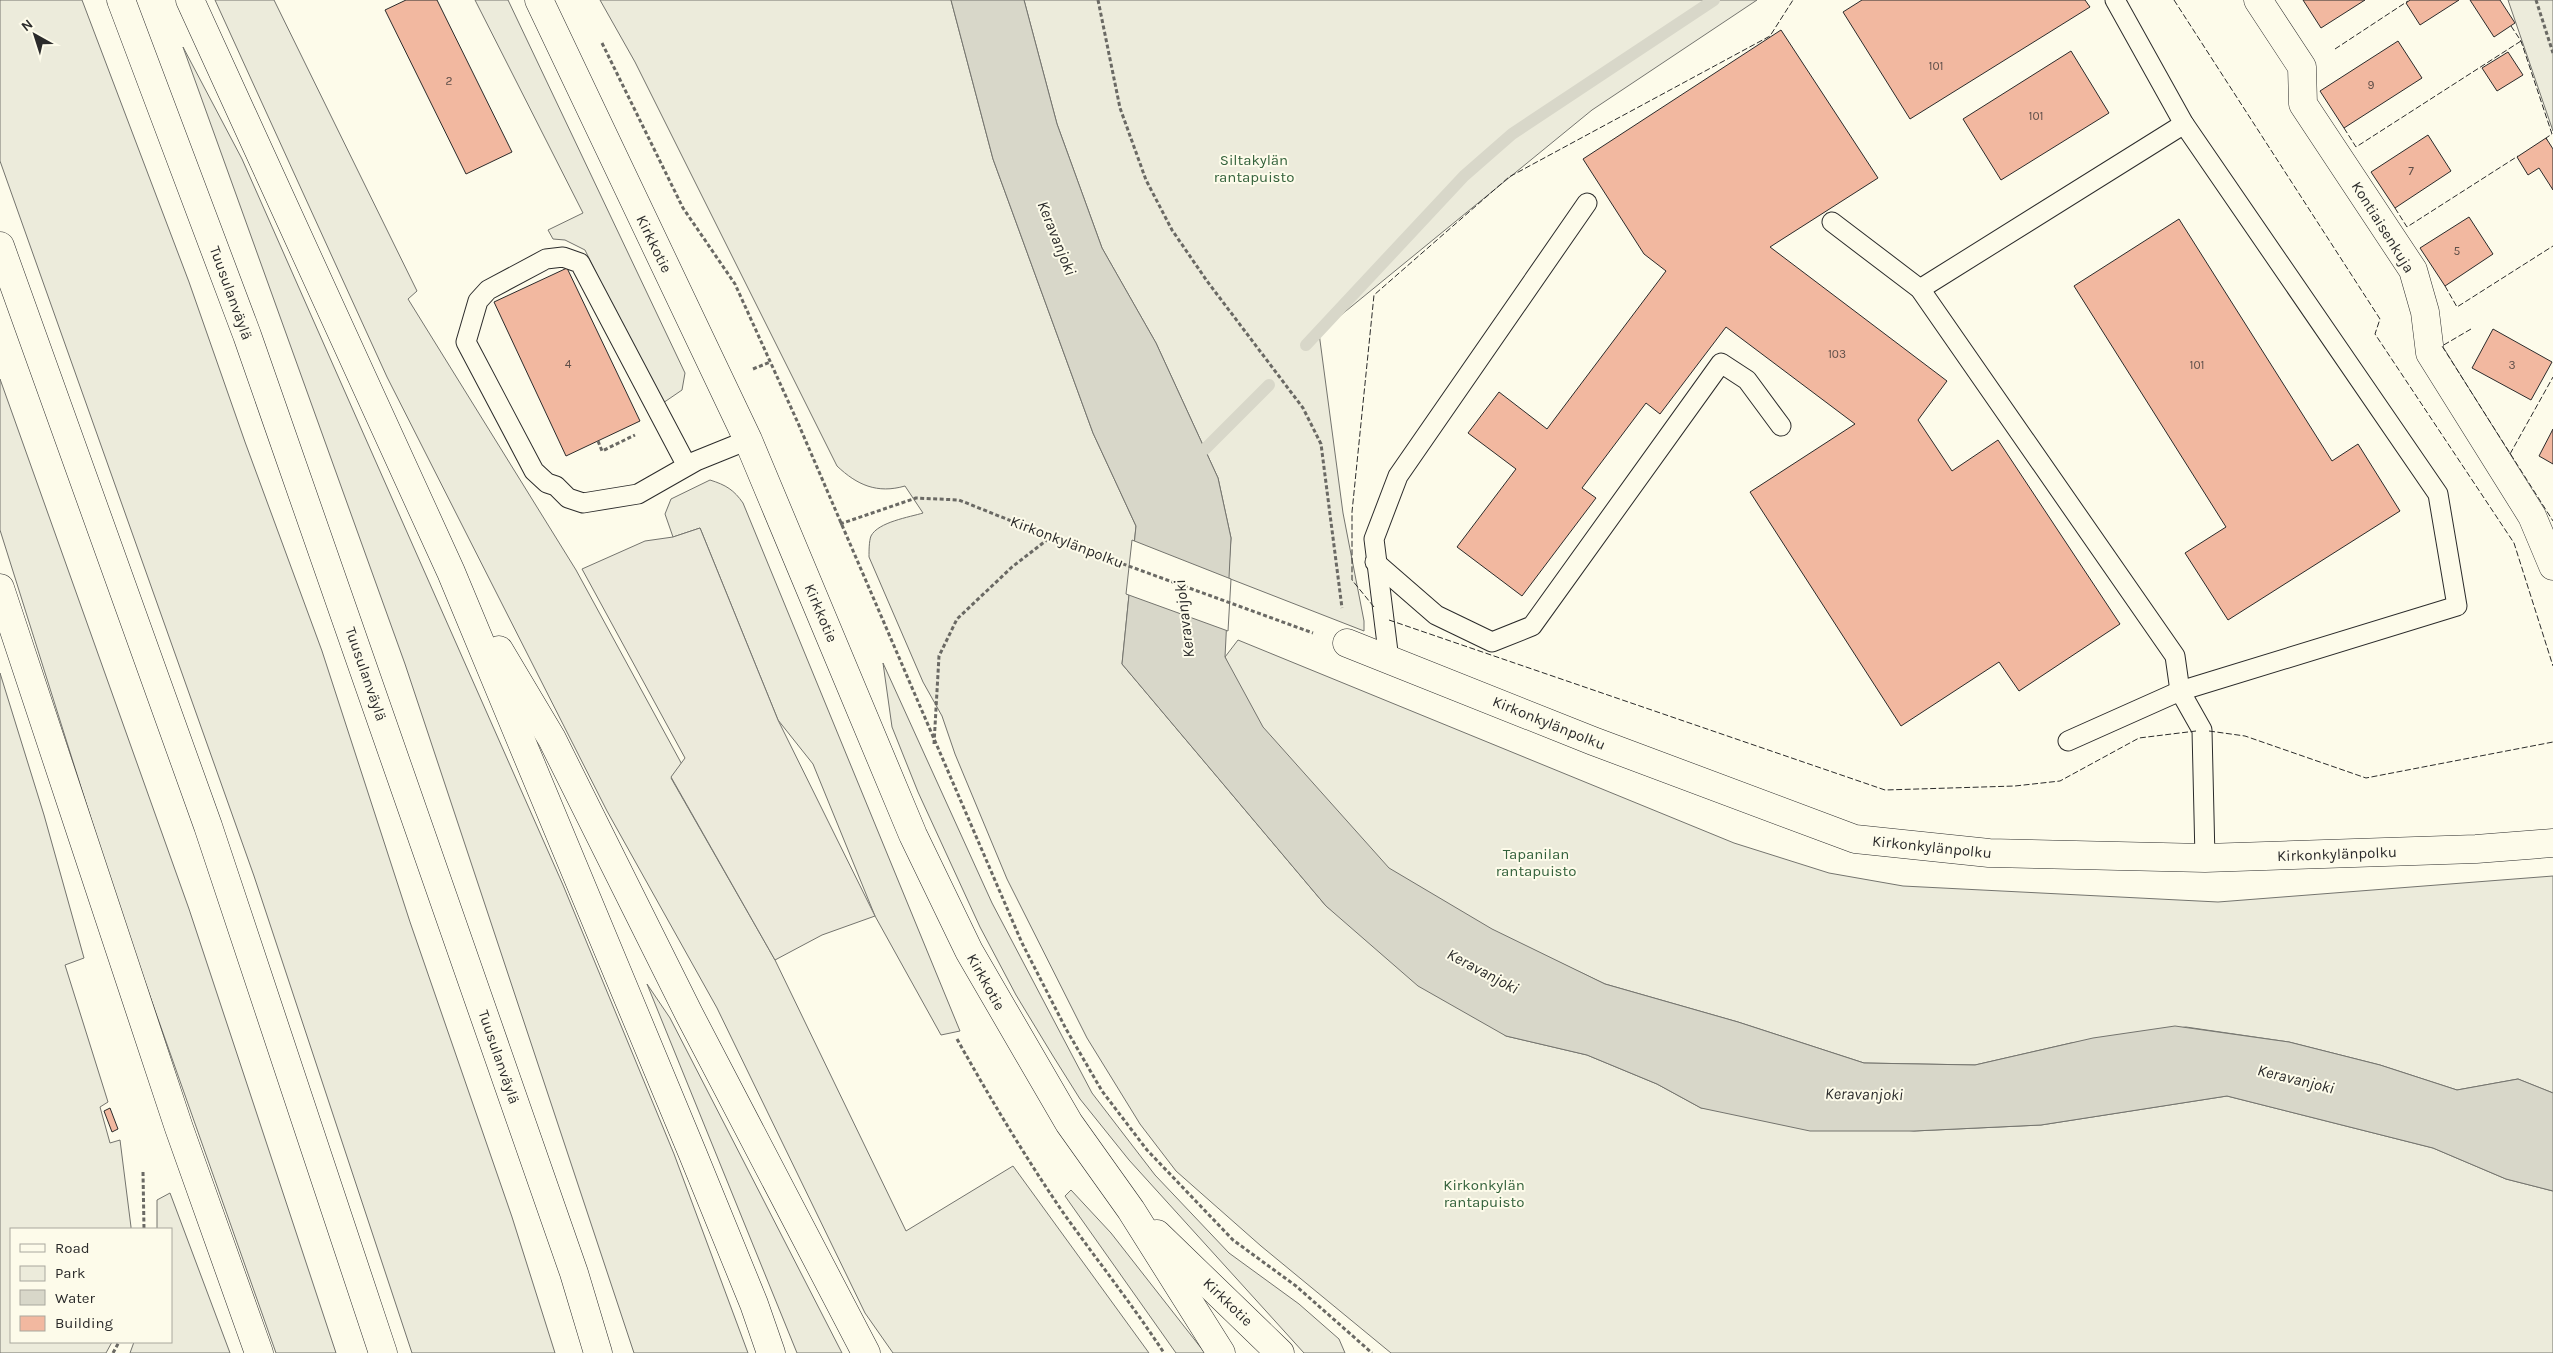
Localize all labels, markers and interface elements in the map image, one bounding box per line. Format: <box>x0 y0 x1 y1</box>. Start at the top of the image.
north arrow <box>10 10 60 60</box>
text: N <box>18 16 36 35</box>
house number: 101 <box>1928 59 1944 73</box>
house number: 2 <box>446 74 453 88</box>
house number: 9 <box>2368 78 2375 92</box>
house number: 101 <box>2028 109 2044 123</box>
park label: Siltakylän rantapuisto <box>1214 151 1294 186</box>
house number: 7 <box>2408 164 2414 178</box>
street label: Kontiaisenkuja <box>2348 178 2418 276</box>
water label: Keravanjoki <box>1033 198 1081 278</box>
street label: Kirkkotie <box>632 212 676 276</box>
street label: Tuusulanväylä <box>206 244 256 342</box>
house number: 5 <box>2454 244 2461 258</box>
house number: 103 <box>1828 347 1846 361</box>
house number: 4 <box>565 357 572 371</box>
house number: 101 <box>2189 358 2205 372</box>
house number: 3 <box>2508 358 2516 372</box>
street label: Kirkonkylänpolku <box>1008 512 1126 572</box>
water label: Keravanjoki <box>1170 579 1198 659</box>
street label: Kirkkotie <box>801 581 841 645</box>
street label: Tuusulanväylä <box>341 625 391 723</box>
street label: Kirkonkylänpolku <box>1490 692 1608 754</box>
street label: Kirkonkylänpolku <box>1871 832 1993 862</box>
street label: Kirkonkylänpolku <box>2277 843 2397 865</box>
park label: Tapanilan rantapuisto <box>1496 845 1576 880</box>
water label: Keravanjoki <box>1444 944 1522 998</box>
street label: Kirkkotie <box>963 951 1009 1013</box>
street label: Tuusulanväylä <box>474 1008 524 1106</box>
water label: Keravanjoki <box>2256 1060 2336 1098</box>
water label: Keravanjoki <box>1825 1084 1903 1104</box>
park label: Kirkonkylän rantapuisto <box>1443 1176 1525 1211</box>
legend <box>10 1228 172 1343</box>
text: Road <box>55 1239 90 1257</box>
text: Park <box>55 1264 85 1282</box>
street label: Kirkkotie <box>1199 1274 1257 1330</box>
text: Water <box>55 1289 96 1307</box>
text: Building <box>55 1314 113 1332</box>

